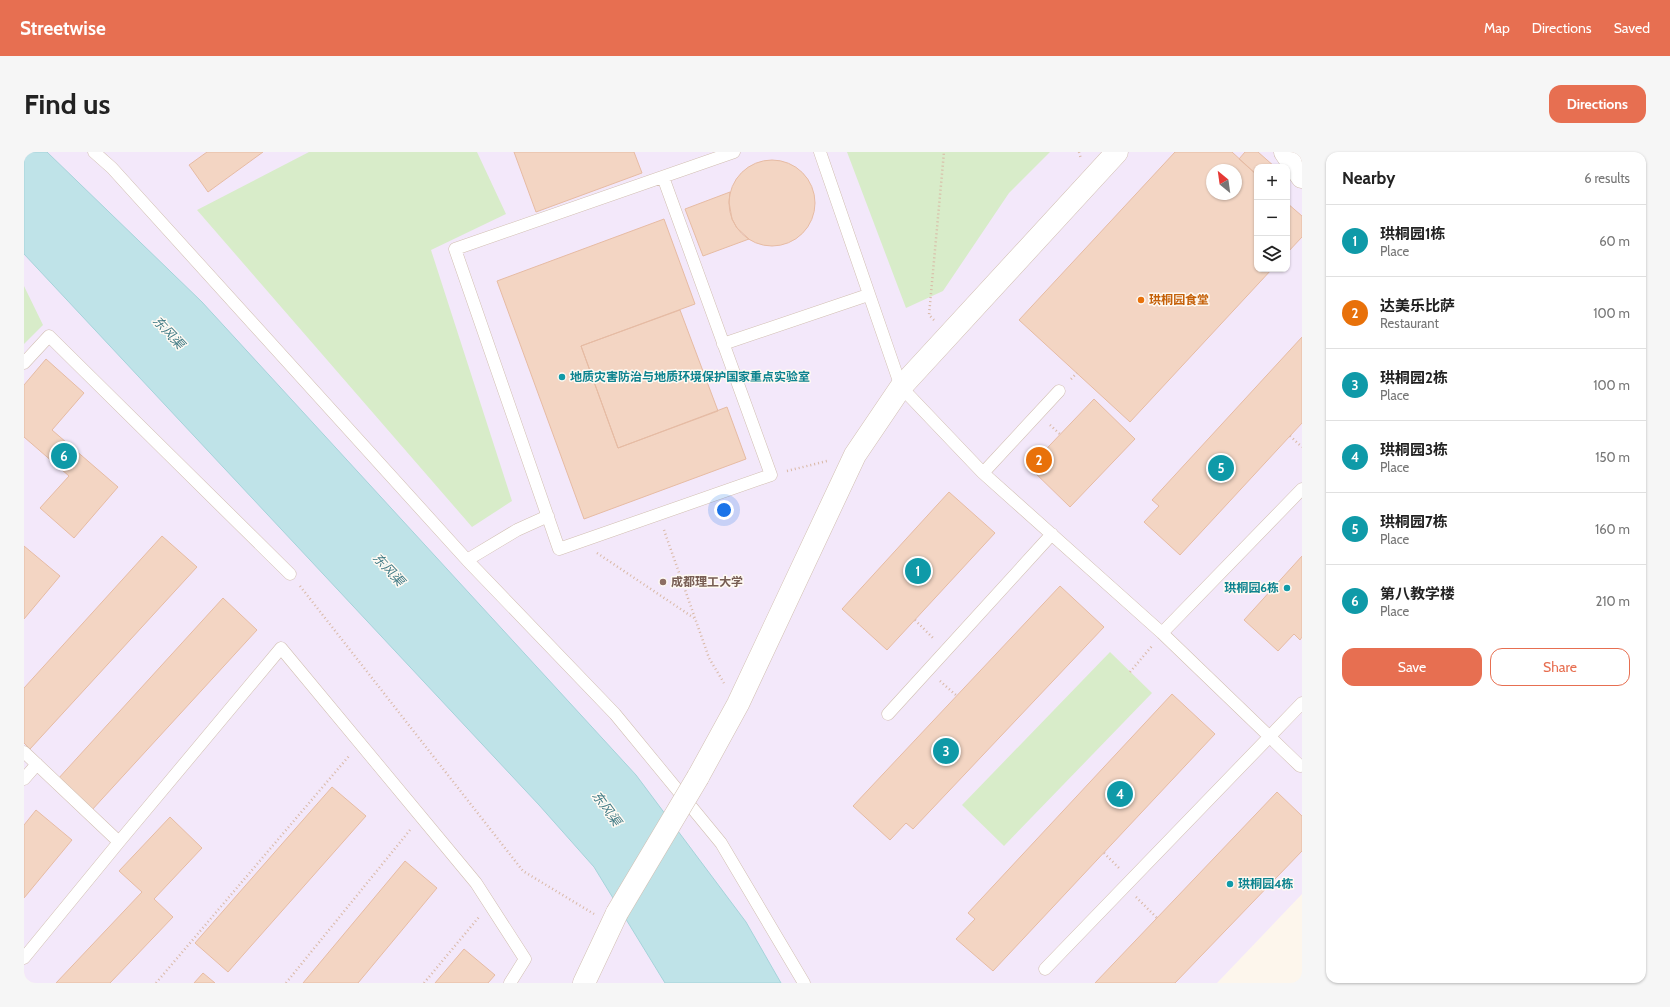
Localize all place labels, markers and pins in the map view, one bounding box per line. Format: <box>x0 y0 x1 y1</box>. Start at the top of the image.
place label: 珙桐园食堂 <box>1149 292 1209 307</box>
marker: 珙桐园食堂 <box>1136 295 1146 305</box>
place label: 地质灾害防治与地质环境保护国家重点实验室 <box>570 369 810 384</box>
marker: 地质灾害防治与地质环境保护国家重点实验室 <box>557 372 567 382</box>
pin: 6 <box>51 441 77 471</box>
pin: 2 <box>1026 445 1052 475</box>
pin: 5 <box>1208 453 1234 483</box>
pin: 1 <box>905 556 931 586</box>
place label: 成都理工大学 <box>671 574 743 589</box>
marker: 成都理工大学 <box>658 577 668 587</box>
place label: 珙桐园6栋 <box>1224 580 1279 595</box>
marker: 珙桐园6栋 <box>1282 583 1292 593</box>
pin: 3 <box>933 736 959 766</box>
pin: 4 <box>1107 779 1133 809</box>
place label: 珙桐园4栋 <box>1238 876 1293 891</box>
marker: 珙桐园4栋 <box>1225 879 1235 889</box>

